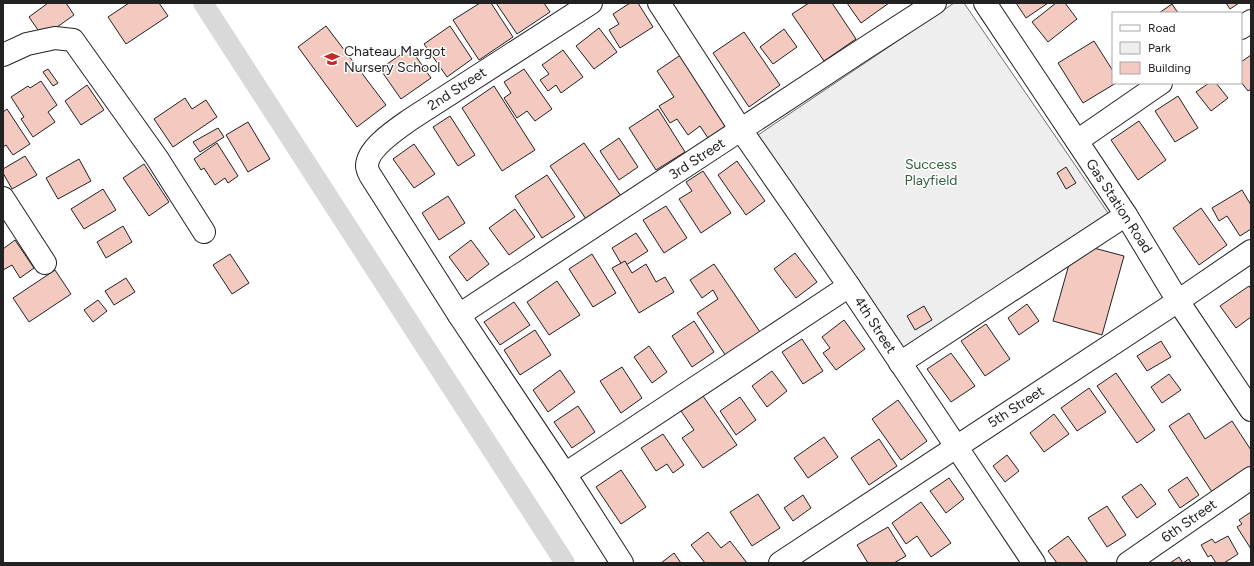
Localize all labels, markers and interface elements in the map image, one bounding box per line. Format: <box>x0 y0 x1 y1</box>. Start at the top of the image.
legend <box>1112 12 1242 84</box>
text: Road <box>1148 21 1176 35</box>
text: Park <box>1148 41 1171 55</box>
place label: Chateau Margot Nursery School <box>344 43 446 76</box>
school or university icon: Chateau Margot Nursery School <box>323 50 341 68</box>
text: Building <box>1148 61 1191 75</box>
street label: 2nd Street <box>424 64 490 114</box>
street label: 3rd Street <box>666 135 728 183</box>
park label: Success Playfield <box>905 156 957 189</box>
street label: Gas Station Road <box>1082 156 1156 256</box>
street label: 4th Street <box>850 293 900 357</box>
street label: 5th Street <box>985 382 1047 432</box>
street label: 6th Street <box>1158 496 1220 546</box>

